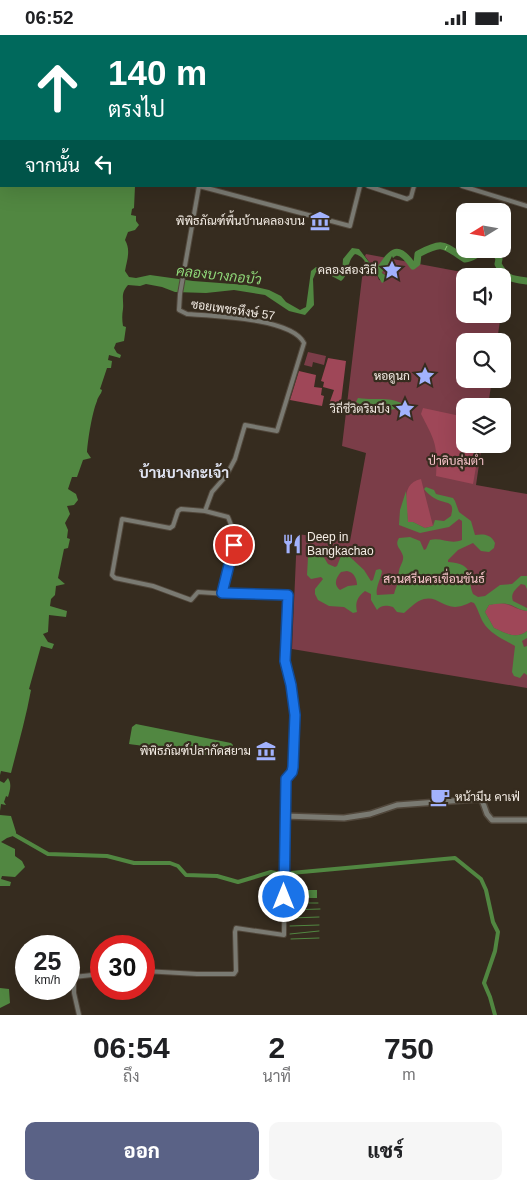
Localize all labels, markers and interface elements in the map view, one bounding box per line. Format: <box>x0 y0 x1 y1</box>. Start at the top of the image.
text: 06:52 <box>25 7 74 28</box>
text: 140 m <box>108 53 207 92</box>
icon: ahead <box>25 55 90 120</box>
text: ตรงไป <box>108 97 165 122</box>
icon: left <box>90 150 118 178</box>
text: จากนั้น <box>25 155 80 176</box>
north arrow <box>456 203 511 257</box>
map controls <box>456 203 511 453</box>
place label: พิพิธภัณฑ์พื้นบ้านคลองบน <box>176 210 305 228</box>
museum icon: พิพิธภัณฑ์พื้นบ้านคลองบน <box>309 210 331 232</box>
place icon: คลองสองวิถี <box>381 259 403 281</box>
place label: คลองสองวิถี <box>318 262 377 277</box>
water label: คลองบางกอบัว <box>176 263 262 287</box>
button: sound <box>456 268 511 323</box>
street label: ซอยเพชรหึงษ์ 57 <box>190 296 276 323</box>
button: search <box>456 333 511 388</box>
place icon: หอดูนก <box>414 365 436 387</box>
place label: หอดูนก <box>374 369 410 384</box>
place icon: วิถีชีวิตริมบึง <box>394 398 416 420</box>
button: layers <box>456 398 511 453</box>
place label: วิถีชีวิตริมบึง <box>329 401 390 416</box>
park label: ป่าดิบลุ่มต่ำ <box>428 451 484 470</box>
district label: บ้านบางกะเจ้า <box>139 463 229 481</box>
pin <box>213 524 255 566</box>
place label: Deep in Bangkachao <box>307 530 374 558</box>
icon: arrive <box>220 531 248 559</box>
restaurant icon: Deep in Bangkachao <box>281 533 303 555</box>
park label: สวนศรีนครเขื่อนขันธ์ <box>383 568 485 586</box>
museum icon: พิพิธภัณฑ์ปลากัดสยาม <box>255 740 277 762</box>
place label: พิพิธภัณฑ์ปลากัดสยาม <box>140 743 251 758</box>
cafe icon: หน้ามึน คาเฟ่ <box>429 786 451 808</box>
place label: หน้ามึน คาเฟ่ <box>455 790 520 804</box>
position arrow <box>257 870 309 922</box>
speed limit sign: 30 <box>90 935 155 1000</box>
text: 25 <box>34 947 61 975</box>
text: km/h <box>34 973 61 987</box>
text: 06:54 <box>93 1031 170 1064</box>
text: 2 <box>268 1031 285 1064</box>
text: 750 <box>384 1032 434 1065</box>
text: m <box>402 1066 416 1083</box>
text: ถึง <box>123 1068 140 1085</box>
text: นาที <box>263 1068 291 1085</box>
button: ออก <box>25 1122 259 1180</box>
button: แชร์ <box>269 1122 502 1180</box>

